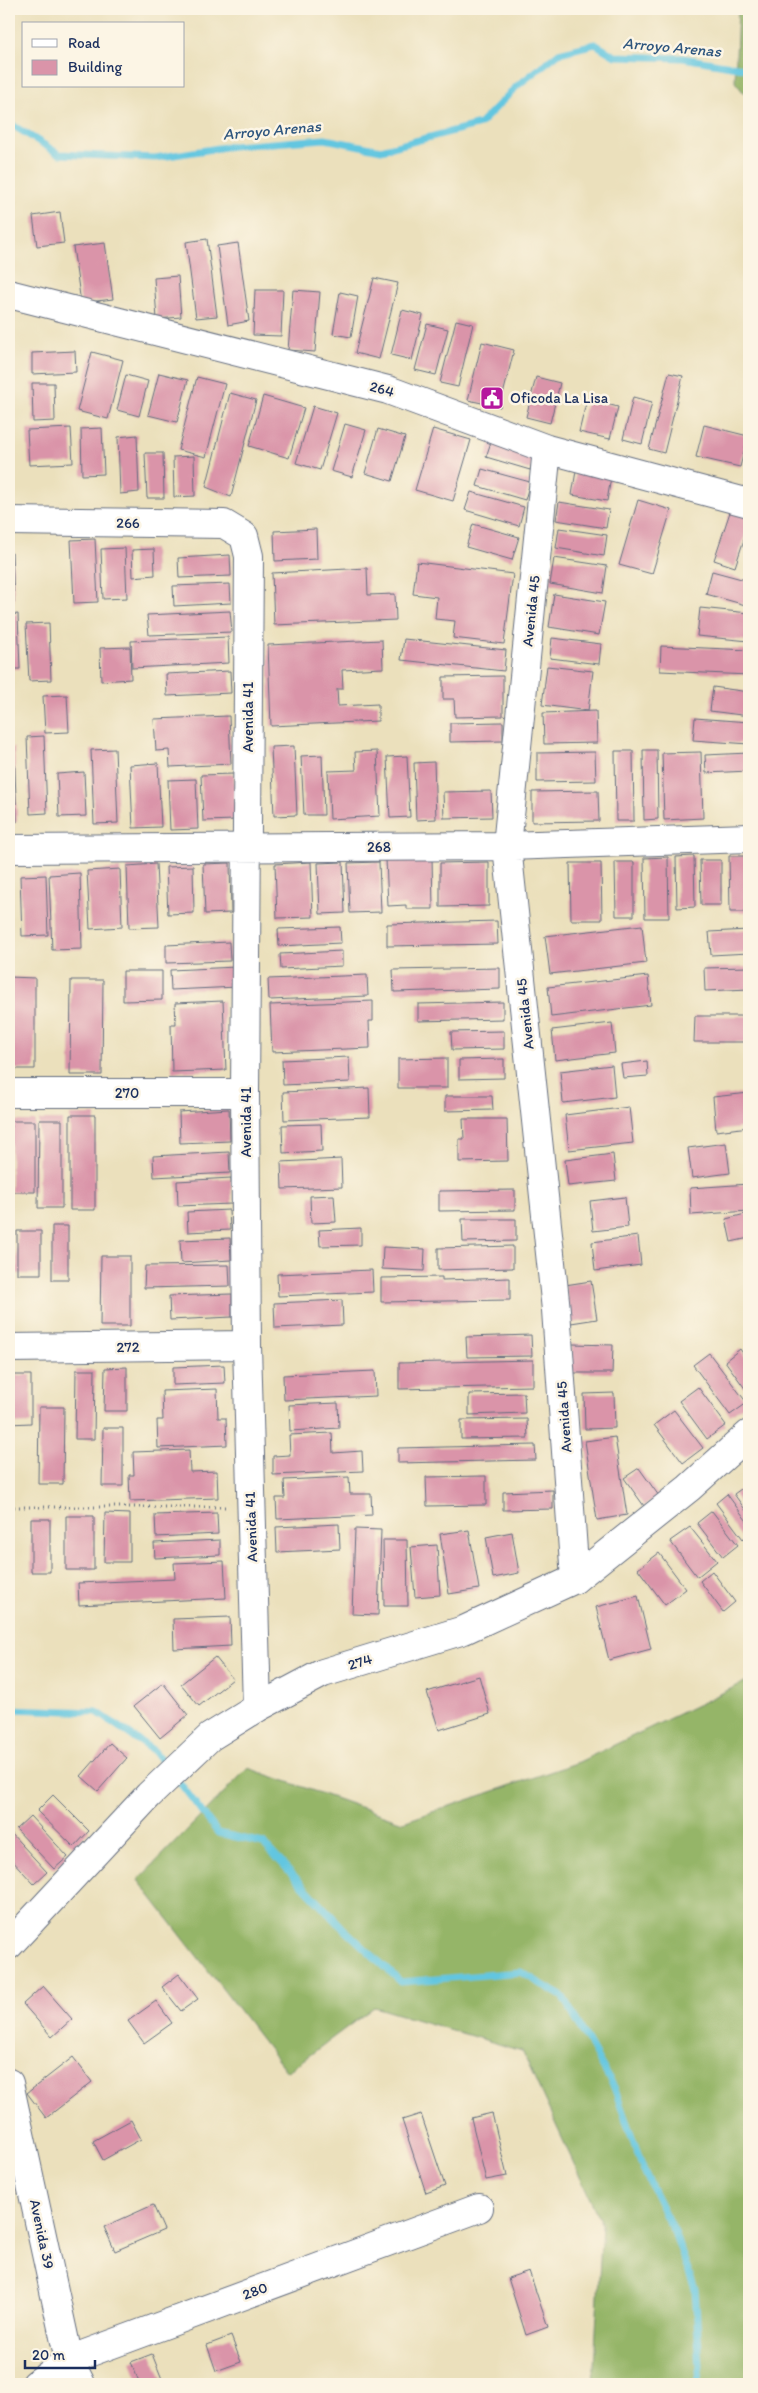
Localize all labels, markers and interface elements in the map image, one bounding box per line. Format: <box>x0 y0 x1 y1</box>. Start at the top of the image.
legend <box>22 22 185 88</box>
water label: Arroyo Arenas <box>622 33 723 61</box>
text: Road <box>68 34 101 52</box>
text: Building <box>68 58 122 76</box>
water label: Arroyo Arenas <box>222 116 323 144</box>
street label: 264 <box>368 377 396 401</box>
public building icon: Oficoda La Lisa <box>479 385 505 411</box>
place label: Oficoda La Lisa <box>510 389 609 407</box>
street label: 266 <box>116 514 140 532</box>
street label: Avenida 45 <box>518 574 544 648</box>
street label: Avenida 41 <box>239 682 257 752</box>
street label: 268 <box>367 838 391 856</box>
street label: Avenida 45 <box>512 977 538 1051</box>
street label: 270 <box>115 1084 139 1102</box>
street label: Avenida 41 <box>237 1087 255 1157</box>
street label: 272 <box>116 1338 140 1356</box>
street label: Avenida 45 <box>553 1381 575 1453</box>
street label: Avenida 41 <box>241 1491 261 1563</box>
street label: 274 <box>346 1650 374 1674</box>
street label: Avenida 39 <box>26 2198 58 2271</box>
street label: 280 <box>240 2278 270 2304</box>
scale bar <box>25 2338 95 2370</box>
text: 20 m <box>32 2346 66 2364</box>

